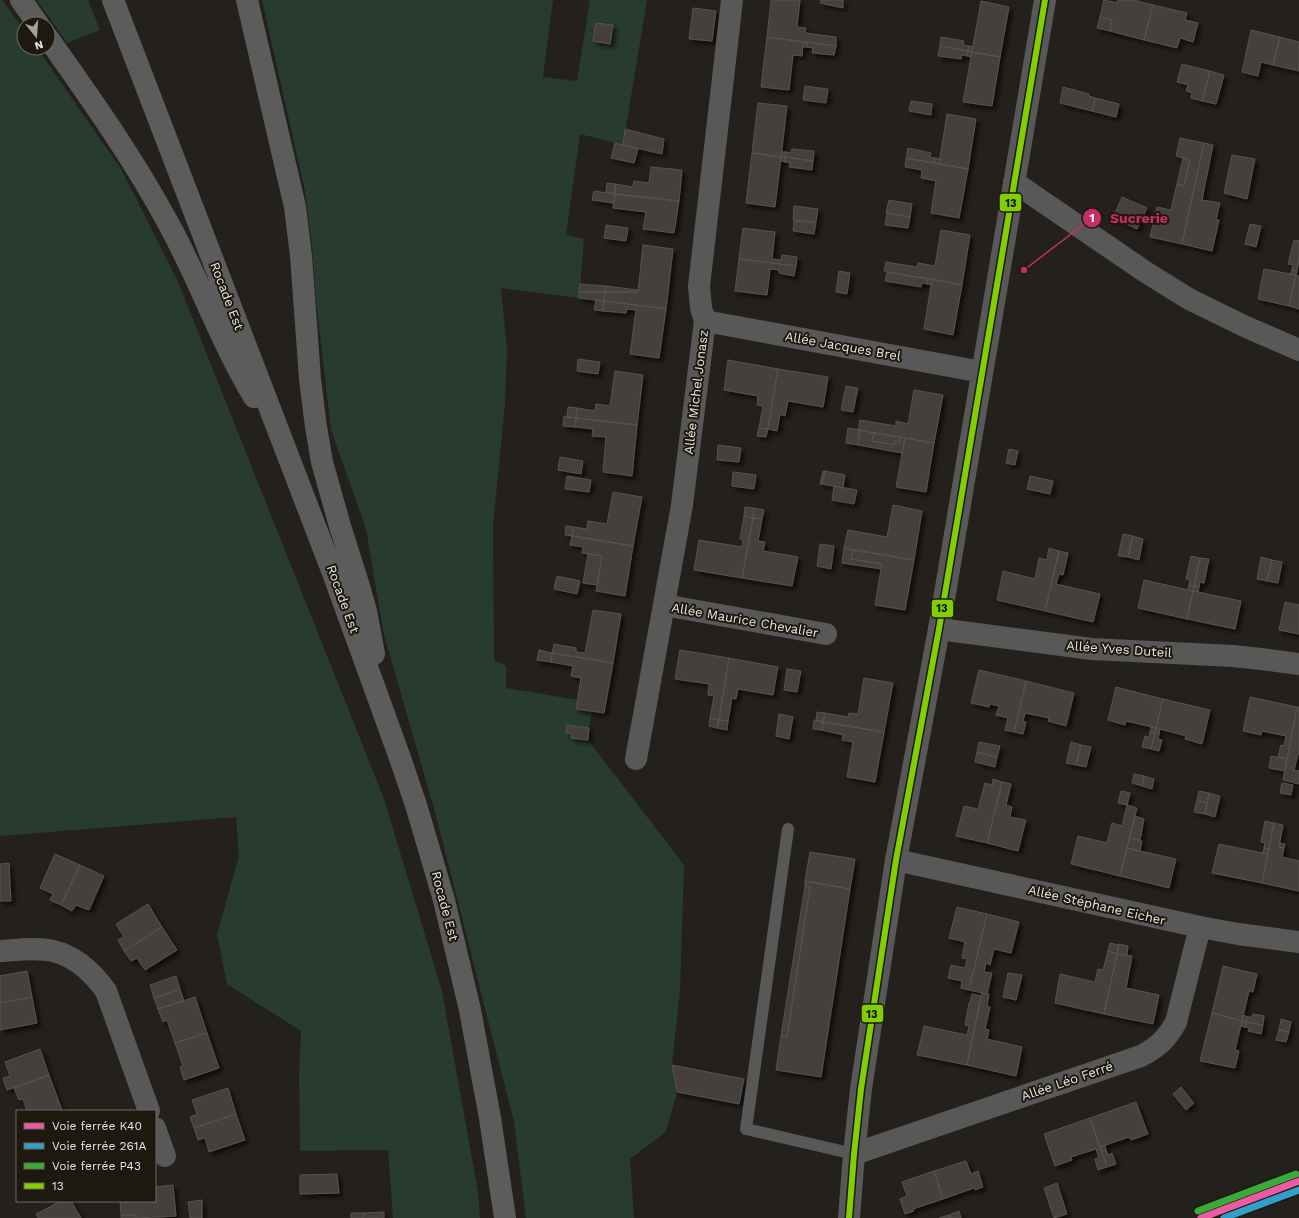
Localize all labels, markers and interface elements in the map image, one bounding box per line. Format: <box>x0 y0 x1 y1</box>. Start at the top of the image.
north arrow <box>16 16 56 56</box>
text: N <box>33 38 45 52</box>
line badge: 13 <box>999 193 1022 212</box>
text: 13 <box>1005 197 1017 210</box>
callout: Sucrerie <box>1082 205 1175 231</box>
text: Sucrerie <box>1110 210 1168 226</box>
text: 1 <box>1089 211 1095 225</box>
street label: Rocade Est <box>207 260 247 333</box>
street label: Allée Jacques Brel <box>784 328 902 364</box>
street label: Allée Michel Jonasz <box>681 329 711 455</box>
street label: Rocade Est <box>324 563 362 636</box>
line badge: 13 <box>931 599 954 618</box>
street label: Allée Maurice Chevalier <box>670 600 820 640</box>
text: 13 <box>936 602 948 615</box>
street label: Allée Yves Duteil <box>1066 638 1172 660</box>
street label: Rocade Est <box>428 870 462 943</box>
street label: Allée Stéphane Eicher <box>1027 882 1167 928</box>
line badge: 13 <box>861 1004 884 1023</box>
text: 13 <box>866 1008 878 1021</box>
street label: Allée Léo Ferré <box>1019 1058 1115 1104</box>
legend <box>16 1110 156 1202</box>
text: Voie ferrée K40 <box>52 1119 142 1133</box>
text: Voie ferrée 261A <box>52 1139 146 1153</box>
text: Voie ferrée P43 <box>52 1159 141 1173</box>
text: 13 <box>52 1179 64 1193</box>

